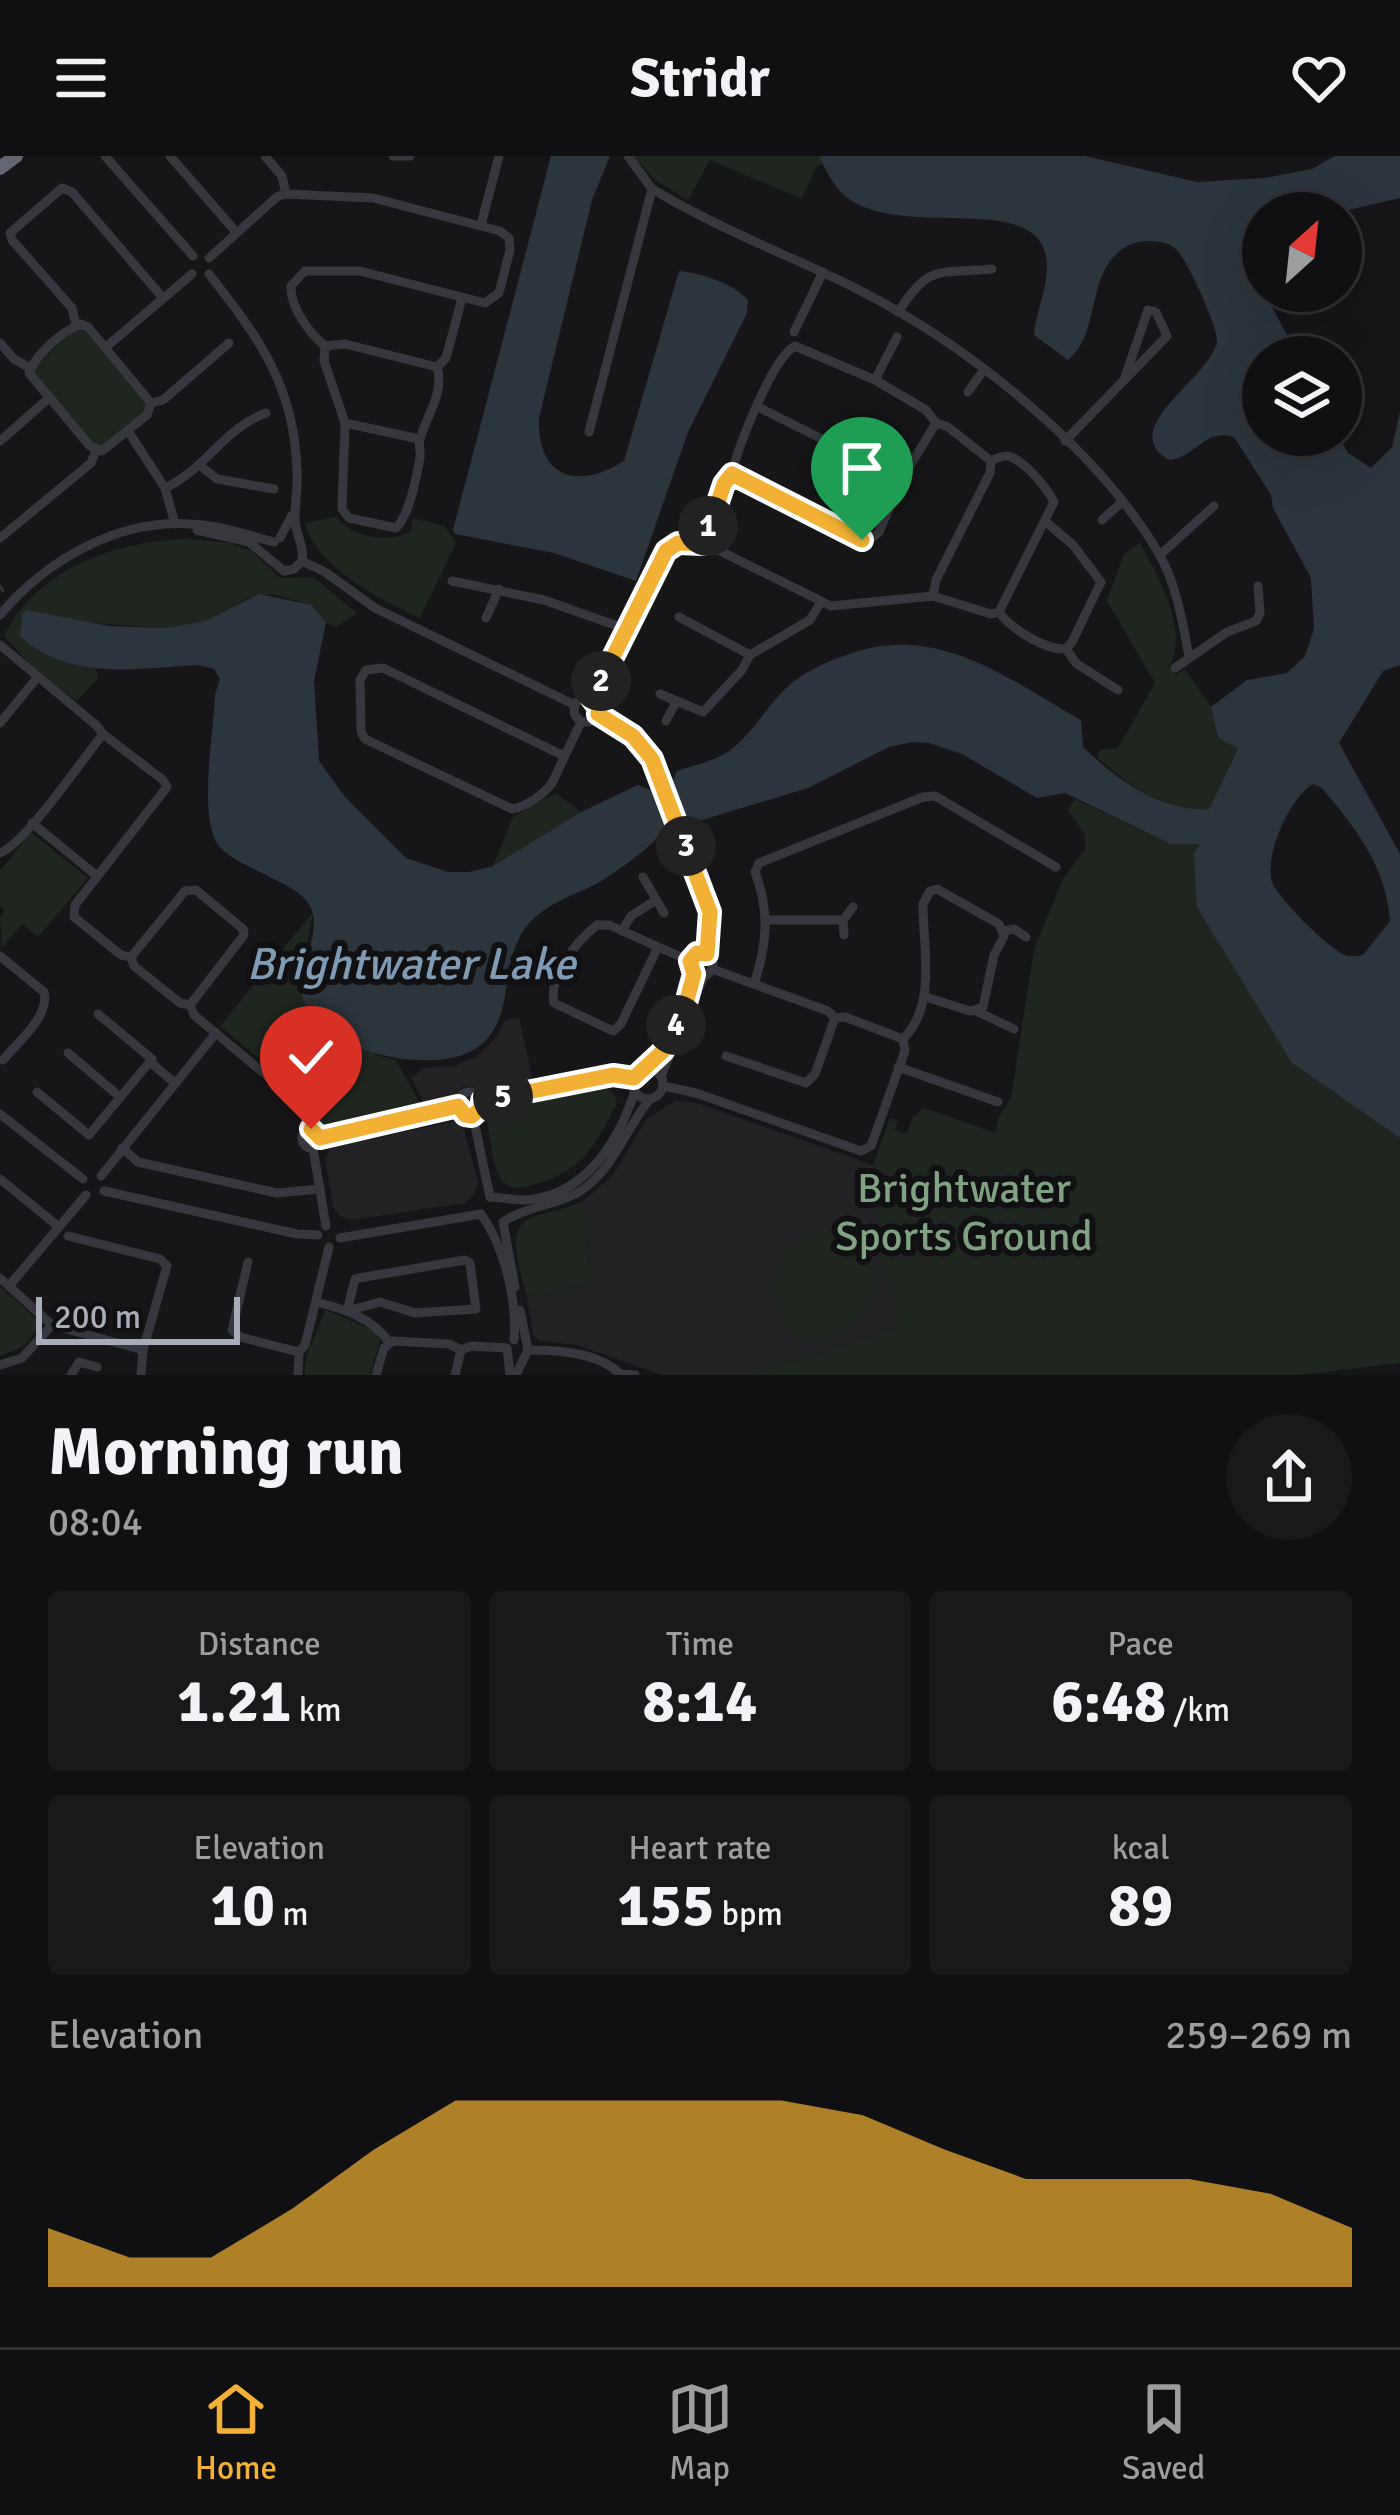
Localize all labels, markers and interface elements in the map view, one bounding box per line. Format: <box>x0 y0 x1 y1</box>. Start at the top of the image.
icon: menu <box>48 45 114 111</box>
text: Stridr <box>630 45 770 112</box>
icon: heart <box>1286 45 1352 111</box>
north arrow <box>1242 192 1362 312</box>
map controls <box>1242 192 1362 456</box>
button: layers <box>1242 336 1362 456</box>
pin <box>811 417 913 540</box>
icon: arrive <box>829 435 895 501</box>
pin: 1 <box>678 496 738 556</box>
text: 1 <box>699 505 717 546</box>
pin: 2 <box>571 651 631 711</box>
text: 2 <box>592 660 610 701</box>
pin: 3 <box>656 816 716 876</box>
text: 3 <box>677 825 695 866</box>
water label: Brightwater Lake <box>246 937 578 992</box>
pin: 4 <box>646 995 706 1055</box>
text: 4 <box>667 1004 685 1045</box>
pin <box>260 1006 362 1129</box>
icon: check <box>278 1024 344 1090</box>
pin: 5 <box>473 1067 533 1127</box>
text: 5 <box>494 1076 512 1117</box>
park label: Brightwater Sports Ground <box>835 1163 1093 1262</box>
scale bar <box>36 1291 240 1344</box>
text: 200 m <box>54 1297 141 1338</box>
text: Morning run <box>48 1412 404 1493</box>
button: share <box>1226 1414 1352 1540</box>
text: 08:04 <box>48 1498 143 1546</box>
text: Distance <box>198 1624 321 1665</box>
text: Time <box>666 1624 734 1665</box>
text: Pace <box>1107 1624 1174 1665</box>
text: 1.21 <box>177 1665 291 1739</box>
text: 8:14 <box>643 1665 757 1739</box>
text: 6:48 <box>1051 1665 1166 1739</box>
text: km <box>291 1690 342 1731</box>
text: /km <box>1166 1690 1230 1731</box>
text: Elevation <box>194 1828 325 1869</box>
text: Heart rate <box>628 1828 772 1869</box>
text: kcal <box>1112 1828 1170 1869</box>
text: 10 <box>210 1869 275 1943</box>
text: 155 <box>617 1869 714 1943</box>
text: 89 <box>1108 1869 1173 1943</box>
text: m <box>275 1894 309 1935</box>
text: bpm <box>714 1894 783 1935</box>
text: Elevation <box>48 2011 203 2059</box>
text: 259–269 m <box>1165 2011 1352 2059</box>
tab: Home <box>195 2376 277 2489</box>
tab: Map <box>667 2376 733 2489</box>
tab: Saved <box>1122 2376 1205 2489</box>

